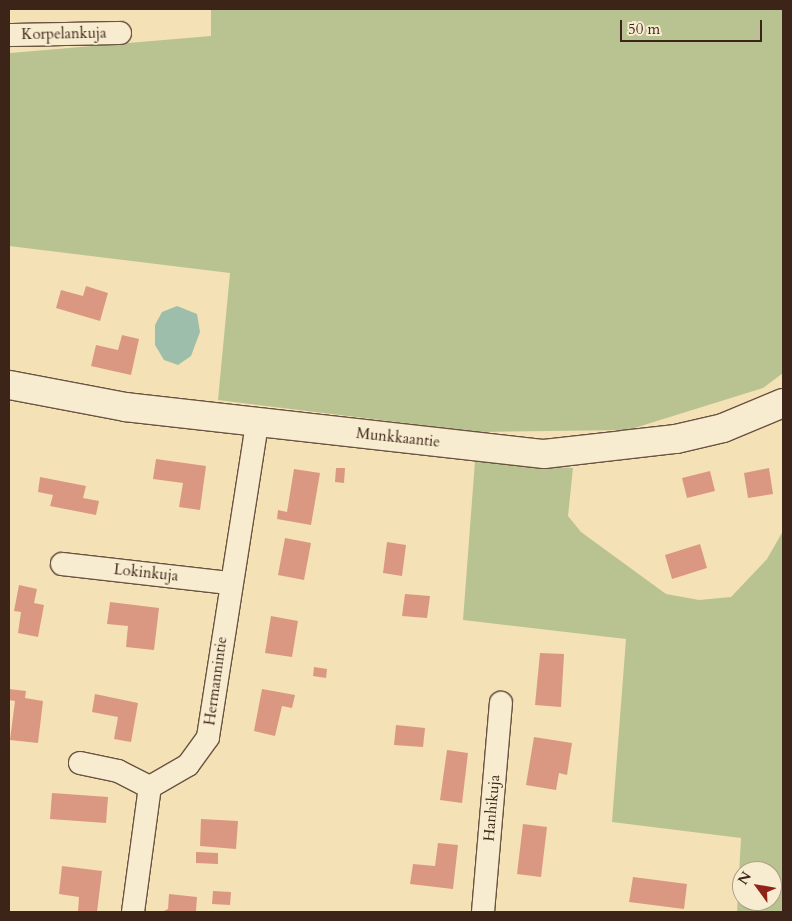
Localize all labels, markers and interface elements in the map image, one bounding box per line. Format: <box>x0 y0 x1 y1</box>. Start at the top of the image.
scale bar <box>622 10 764 42</box>
text: 50 m <box>628 19 660 39</box>
street label: Korpelankuja <box>21 24 107 44</box>
street label: Munkkaantie <box>355 425 441 451</box>
street label: Lokinkuja <box>113 561 179 585</box>
street label: Hermannintie <box>201 635 231 727</box>
street label: Hanhikuja <box>480 774 504 842</box>
north arrow <box>732 861 782 911</box>
text: N <box>733 868 756 889</box>

